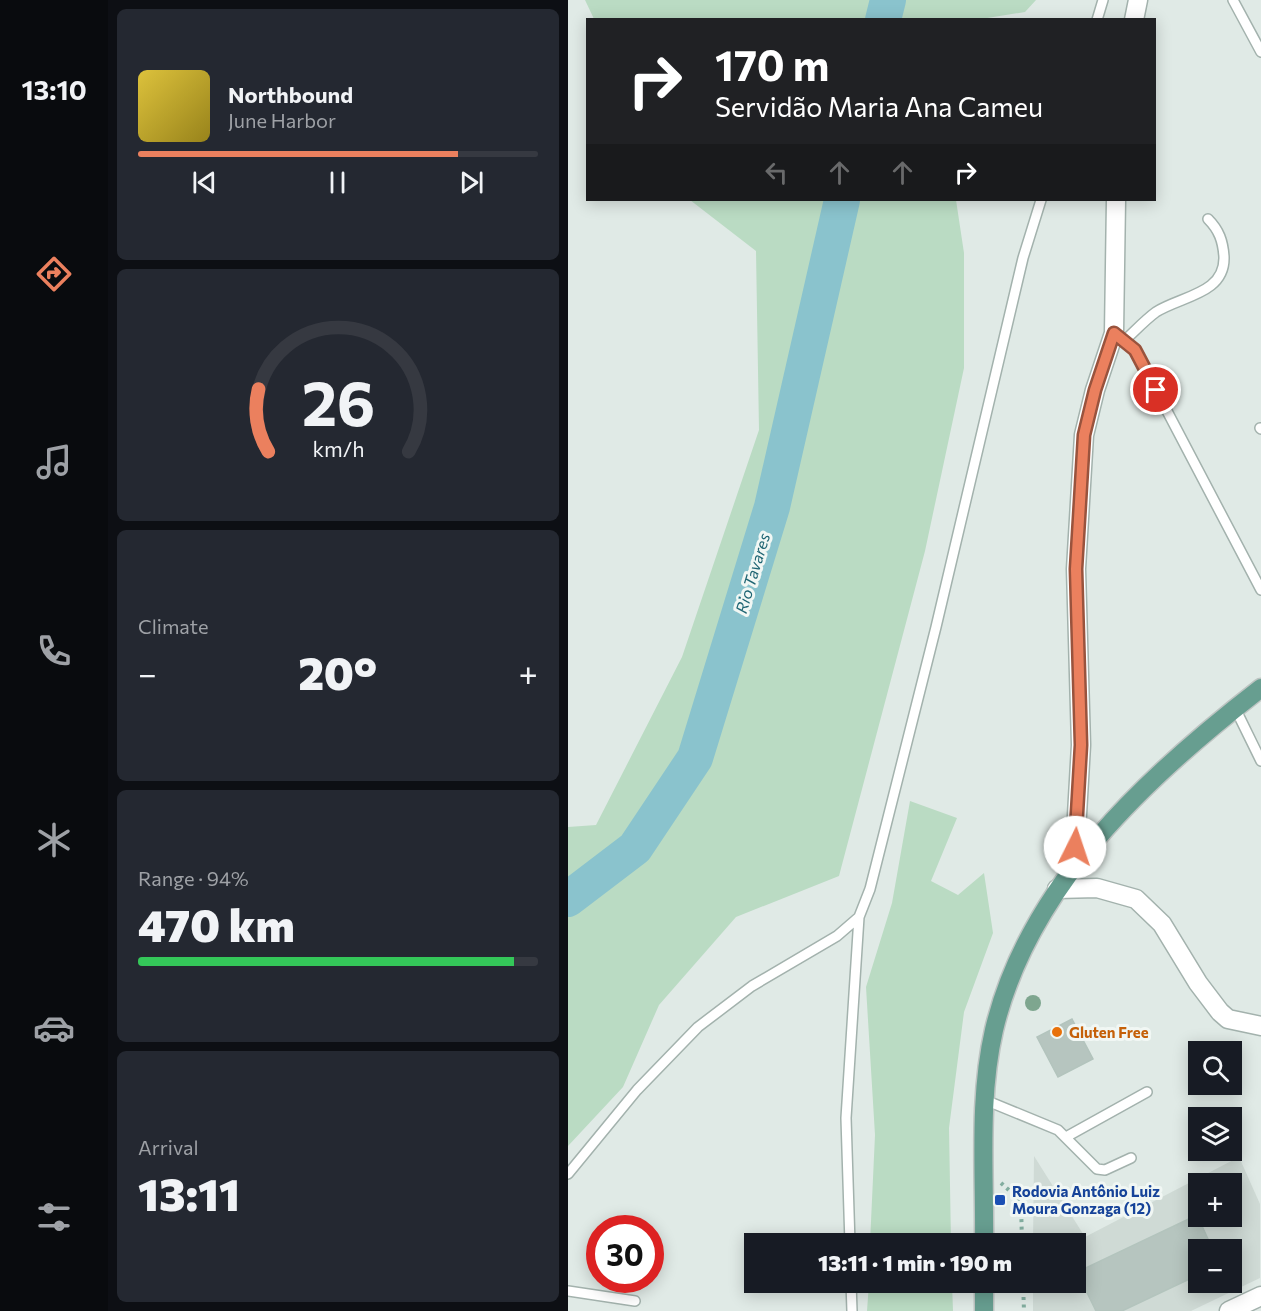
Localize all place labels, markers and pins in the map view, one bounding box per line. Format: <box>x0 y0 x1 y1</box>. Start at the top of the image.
pin <box>1130 364 1181 415</box>
place label: Gluten Free <box>1069 1023 1149 1041</box>
marker: Gluten Free <box>1050 1025 1064 1039</box>
place label: Rodovia Antônio Luiz Moura Gonzaga (12) <box>1012 1182 1160 1217</box>
marker: Rodovia Antônio Luiz Moura Gonzaga (12) <box>993 1193 1007 1207</box>

